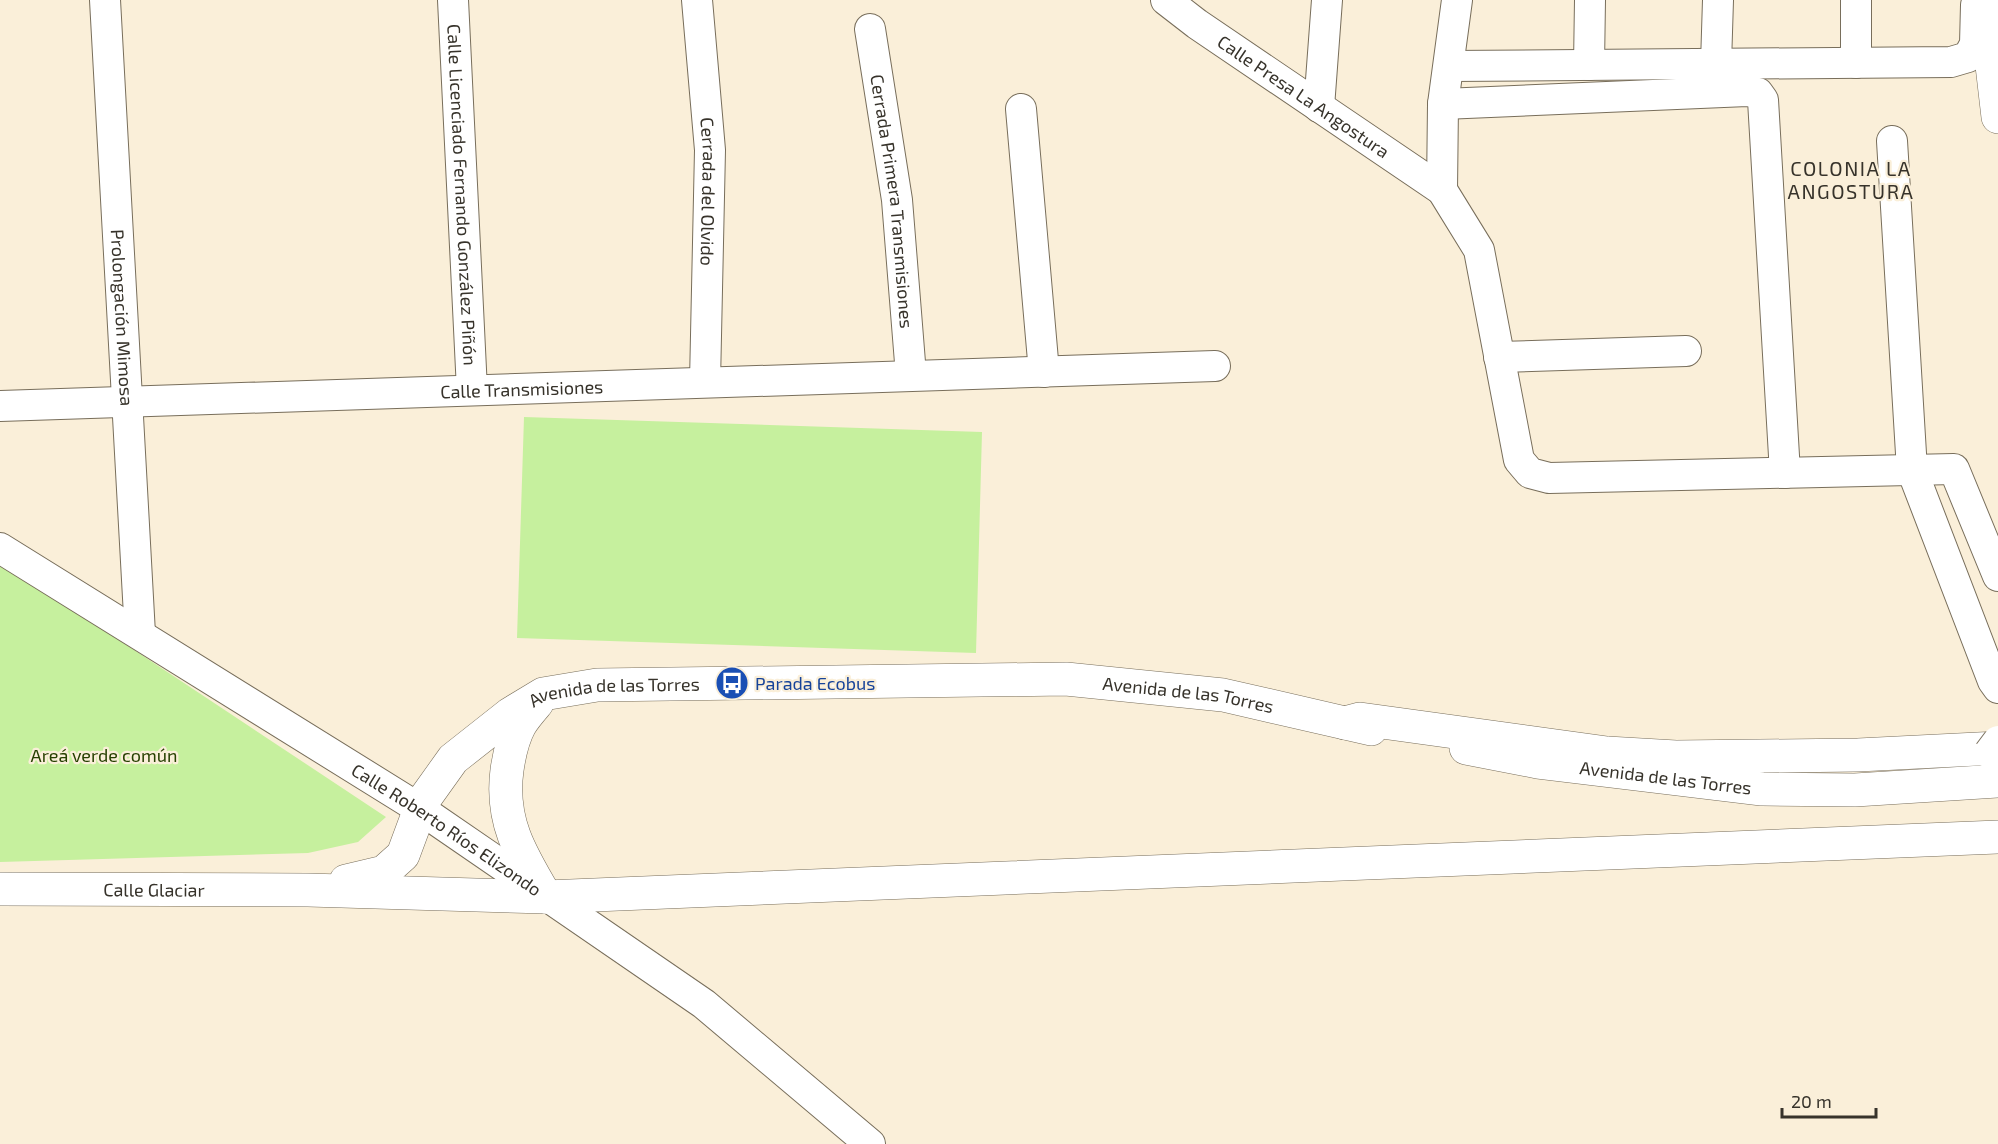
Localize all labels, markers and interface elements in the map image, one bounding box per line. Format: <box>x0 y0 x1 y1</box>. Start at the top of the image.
street label: Calle Licenciado Fernando González Piñón <box>443 23 482 366</box>
street label: Calle Presa La Angostura <box>1213 30 1394 162</box>
street label: Cerrada Primera Transmisiones <box>866 73 918 329</box>
street label: Cerrada del Olvido <box>696 116 721 266</box>
district label: COLONIA LA ANGOSTURA <box>1788 156 1914 203</box>
street label: Prolongación Mimosa <box>107 228 138 407</box>
street label: Calle Transmisiones <box>440 375 604 403</box>
bus stop icon: Parada Ecobus <box>714 665 750 701</box>
place label: Parada Ecobus <box>755 672 875 694</box>
street label: Avenida de las Torres <box>1102 672 1276 717</box>
street label: Avenida de las Torres <box>524 673 700 711</box>
park label: Areá verde común <box>31 744 177 766</box>
street label: Avenida de las Torres <box>1579 756 1753 799</box>
street label: Calle Roberto Ríos Elizondo <box>348 758 546 900</box>
street label: Calle Glaciar <box>103 878 205 901</box>
scale bar <box>1782 1081 1876 1119</box>
text: 20 m <box>1791 1090 1832 1112</box>

